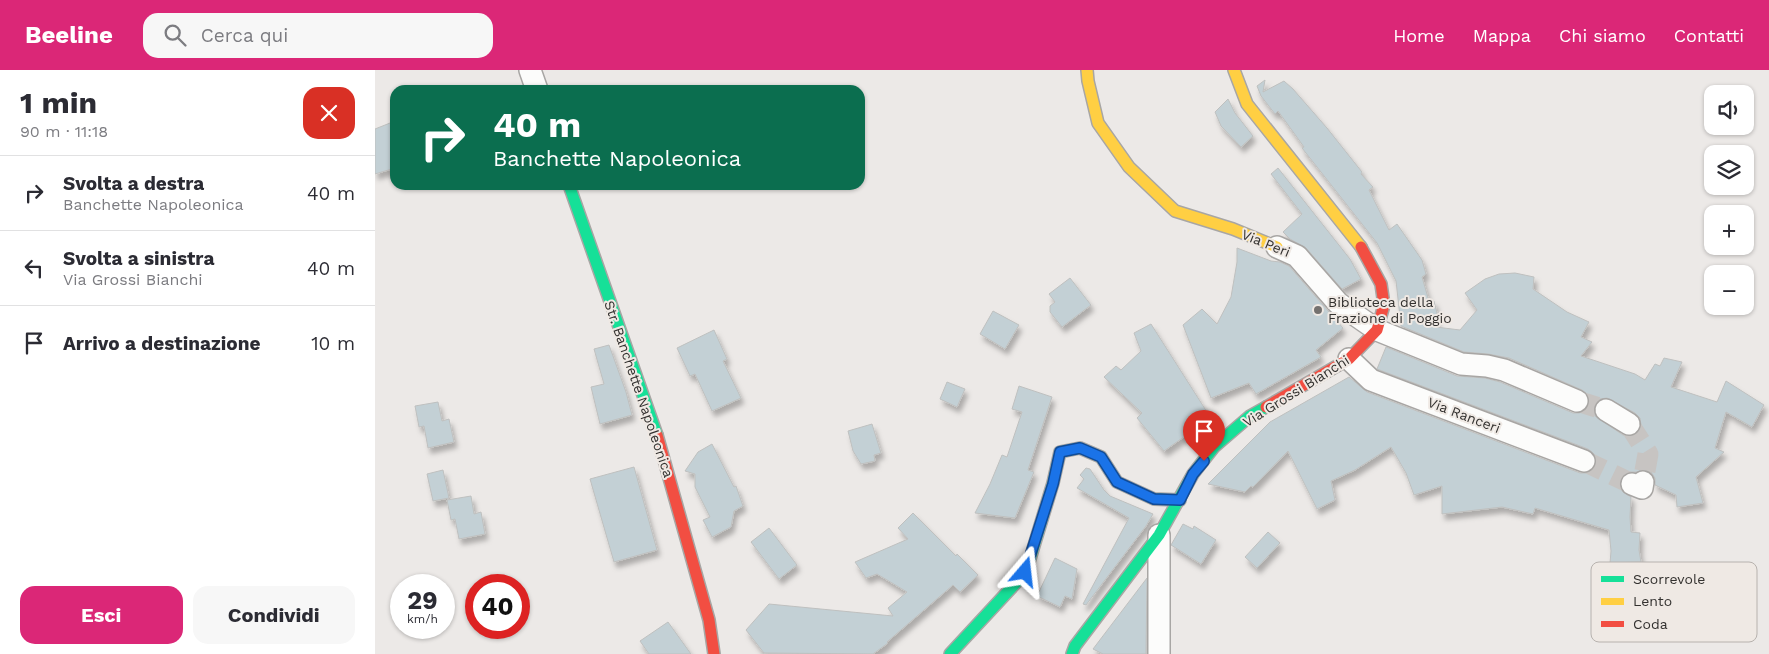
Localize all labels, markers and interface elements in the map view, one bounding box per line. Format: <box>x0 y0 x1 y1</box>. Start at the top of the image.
search box <box>143 13 493 58</box>
text: Beeline <box>25 21 113 49</box>
icon: search <box>161 21 189 49</box>
text: Cerca qui <box>201 24 288 47</box>
text: Home <box>1393 25 1445 46</box>
text: Mappa <box>1473 25 1531 46</box>
text: Chi siamo <box>1559 25 1646 46</box>
text: Contatti <box>1674 25 1744 46</box>
text: 1 min <box>20 85 97 120</box>
map controls <box>1704 85 1754 315</box>
button: sound <box>1704 85 1754 135</box>
button: close <box>303 87 355 139</box>
text: 40 m <box>493 104 581 146</box>
icon: right <box>410 105 475 170</box>
text: 90 m · 11:18 <box>20 122 108 141</box>
button: layers <box>1704 145 1754 195</box>
text: Banchette Napoleonica <box>493 146 741 171</box>
text: Svolta a destra <box>63 172 204 195</box>
icon: right <box>20 179 48 207</box>
text: 40 m <box>307 182 355 205</box>
text: Banchette Napoleonica <box>63 195 244 214</box>
button: + <box>1704 205 1754 255</box>
street label: Via Peri <box>1239 226 1293 260</box>
text: Svolta a sinistra <box>63 247 214 270</box>
icon: left <box>20 254 48 282</box>
text: 40 m <box>307 257 355 280</box>
button: − <box>1704 265 1754 315</box>
text: Via Grossi Bianchi <box>63 270 203 289</box>
place label: Biblioteca della Frazione di Poggio <box>1328 294 1452 326</box>
street label: Str. Banchette Napoleonica <box>601 298 677 480</box>
marker: Biblioteca della Frazione di Poggio <box>1312 304 1324 316</box>
icon: arrive <box>20 329 48 357</box>
text: Arrivo a destinazione <box>63 332 260 355</box>
text: 10 m <box>311 332 355 355</box>
street label: Via Grossi Bianchi <box>1240 352 1352 430</box>
street label: Via Ranceri <box>1425 394 1503 436</box>
pin <box>1183 410 1225 461</box>
icon: arrive <box>1190 417 1218 445</box>
position arrow <box>998 545 1050 597</box>
legend <box>1591 562 1757 642</box>
text: Scorrevole <box>1633 571 1705 587</box>
speed limit sign: 40 <box>465 574 530 639</box>
button: Esci <box>20 586 183 644</box>
button: Condividi <box>193 586 355 644</box>
text: 29 <box>407 586 438 615</box>
text: Lento <box>1633 593 1672 609</box>
text: km/h <box>407 612 438 626</box>
text: Coda <box>1633 616 1668 632</box>

